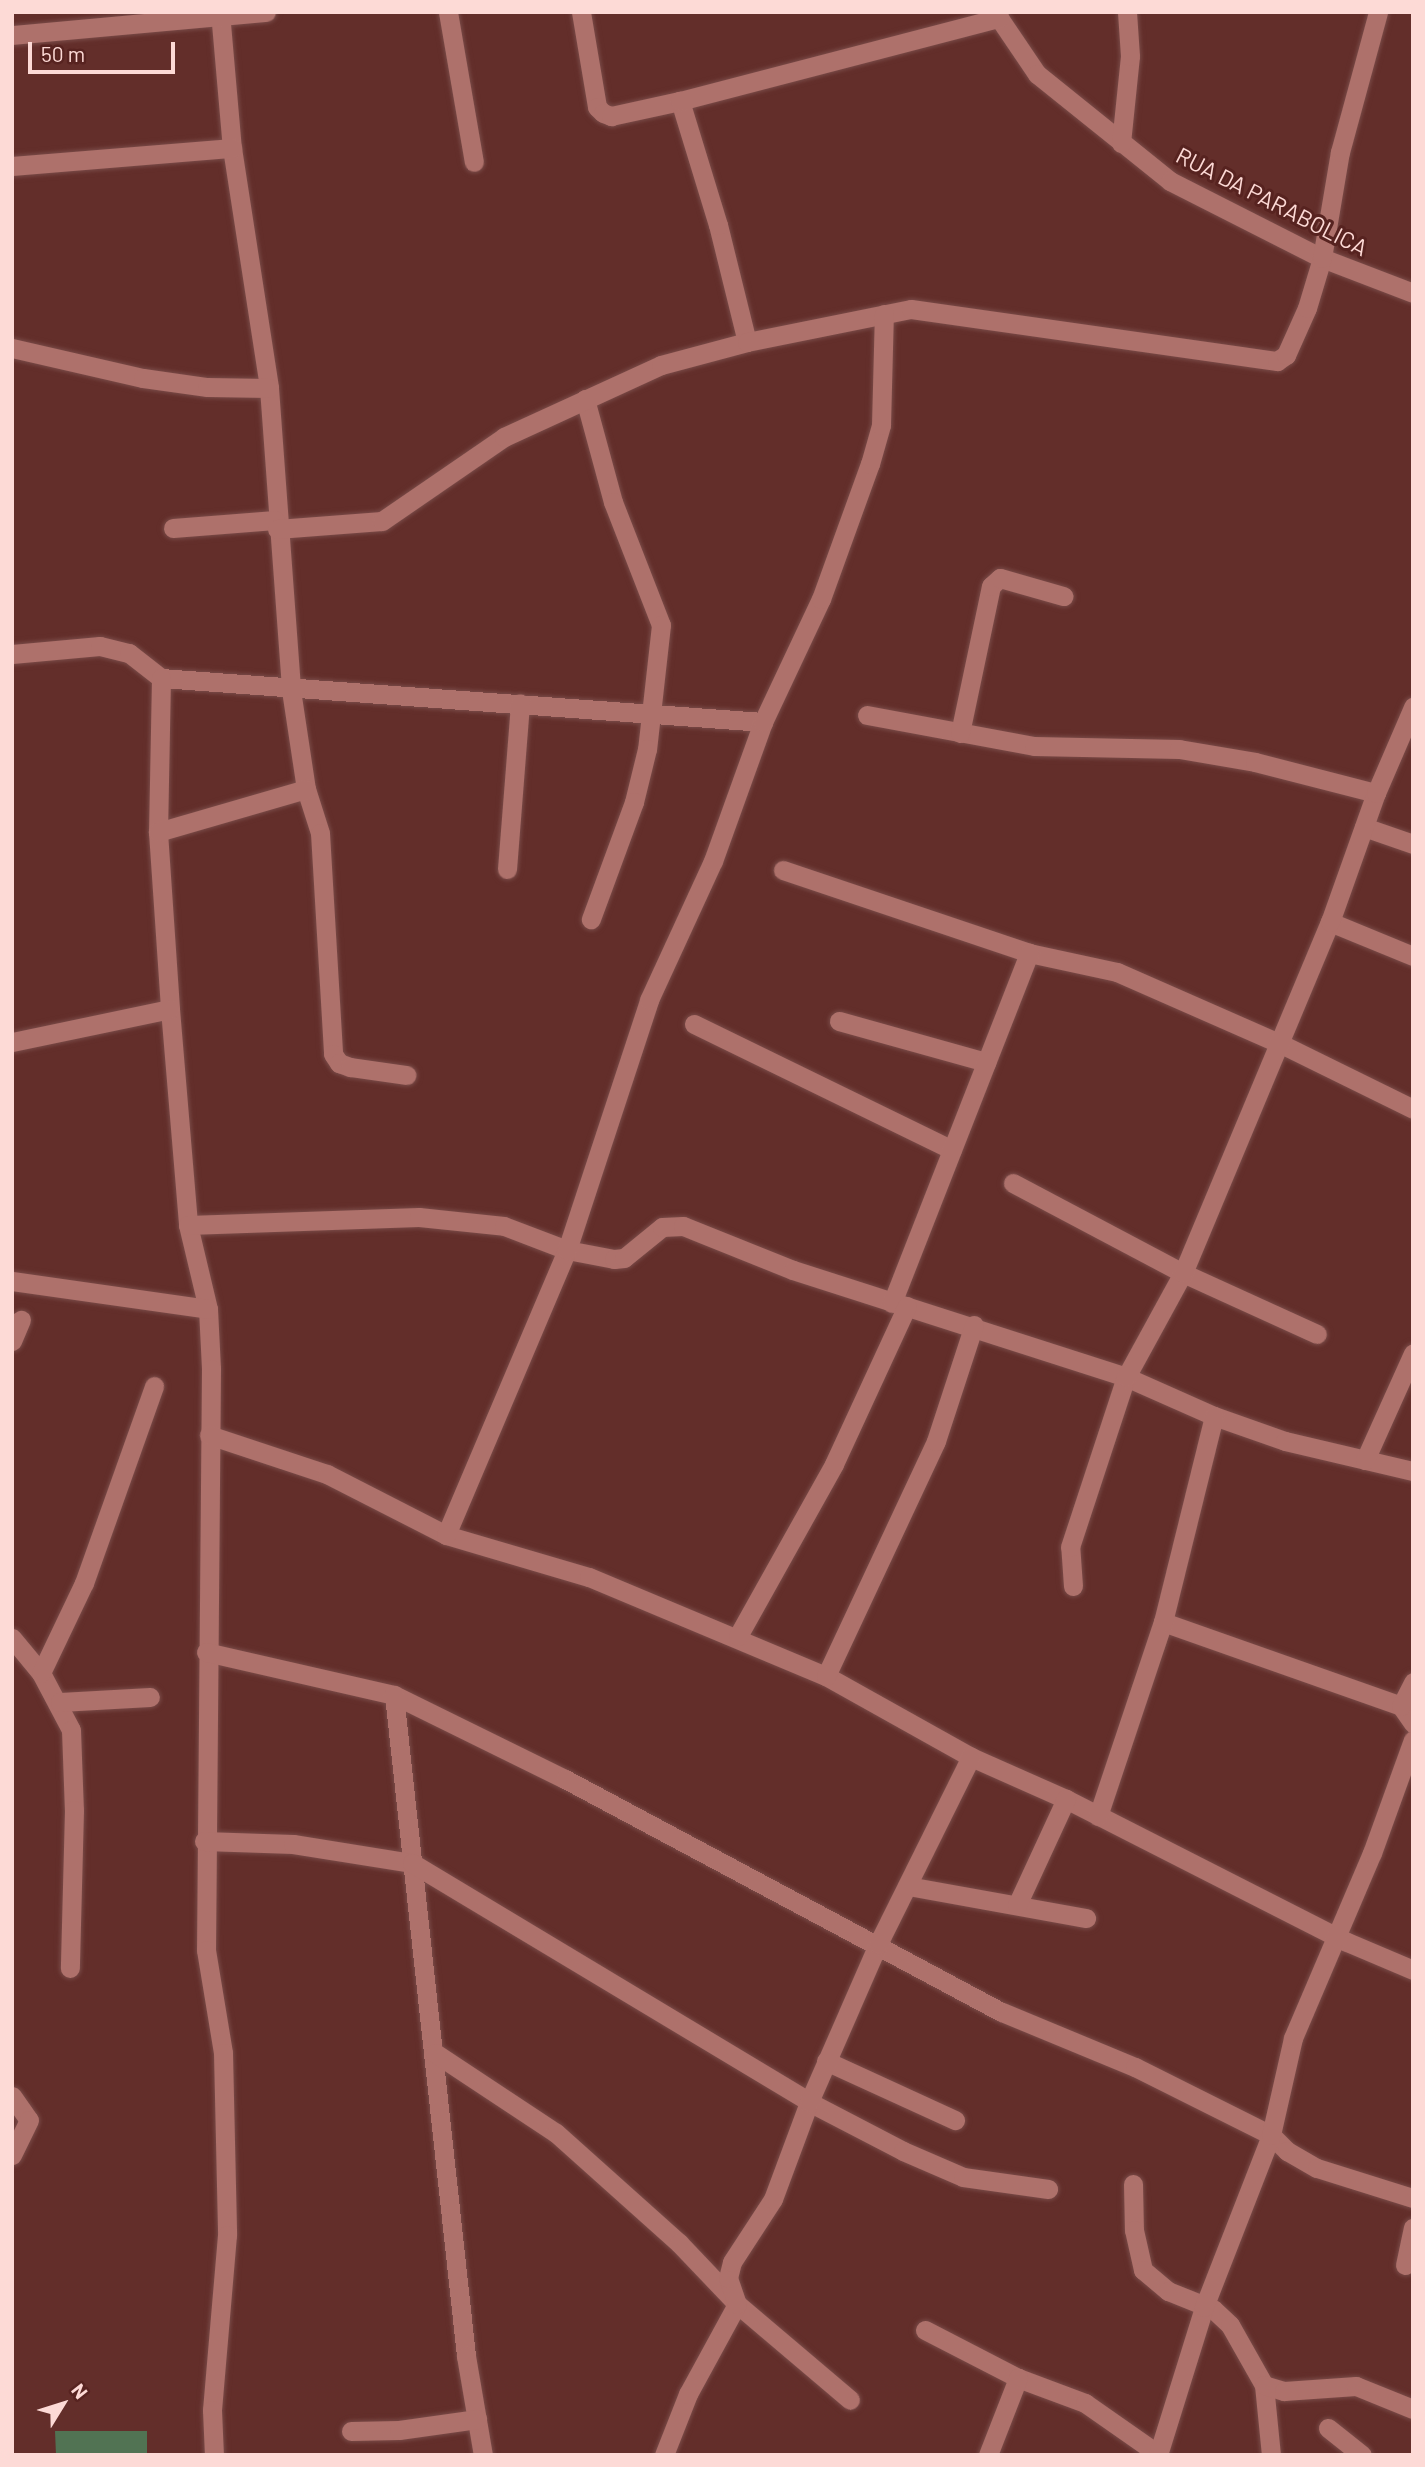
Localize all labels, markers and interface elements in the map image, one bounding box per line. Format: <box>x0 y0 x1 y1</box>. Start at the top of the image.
scale bar <box>32 28 178 72</box>
text: 50 m <box>41 41 85 66</box>
street label: RUA DA PARABOLICA <box>1172 141 1372 261</box>
north arrow <box>28 2369 98 2439</box>
text: N <box>67 2379 93 2403</box>

